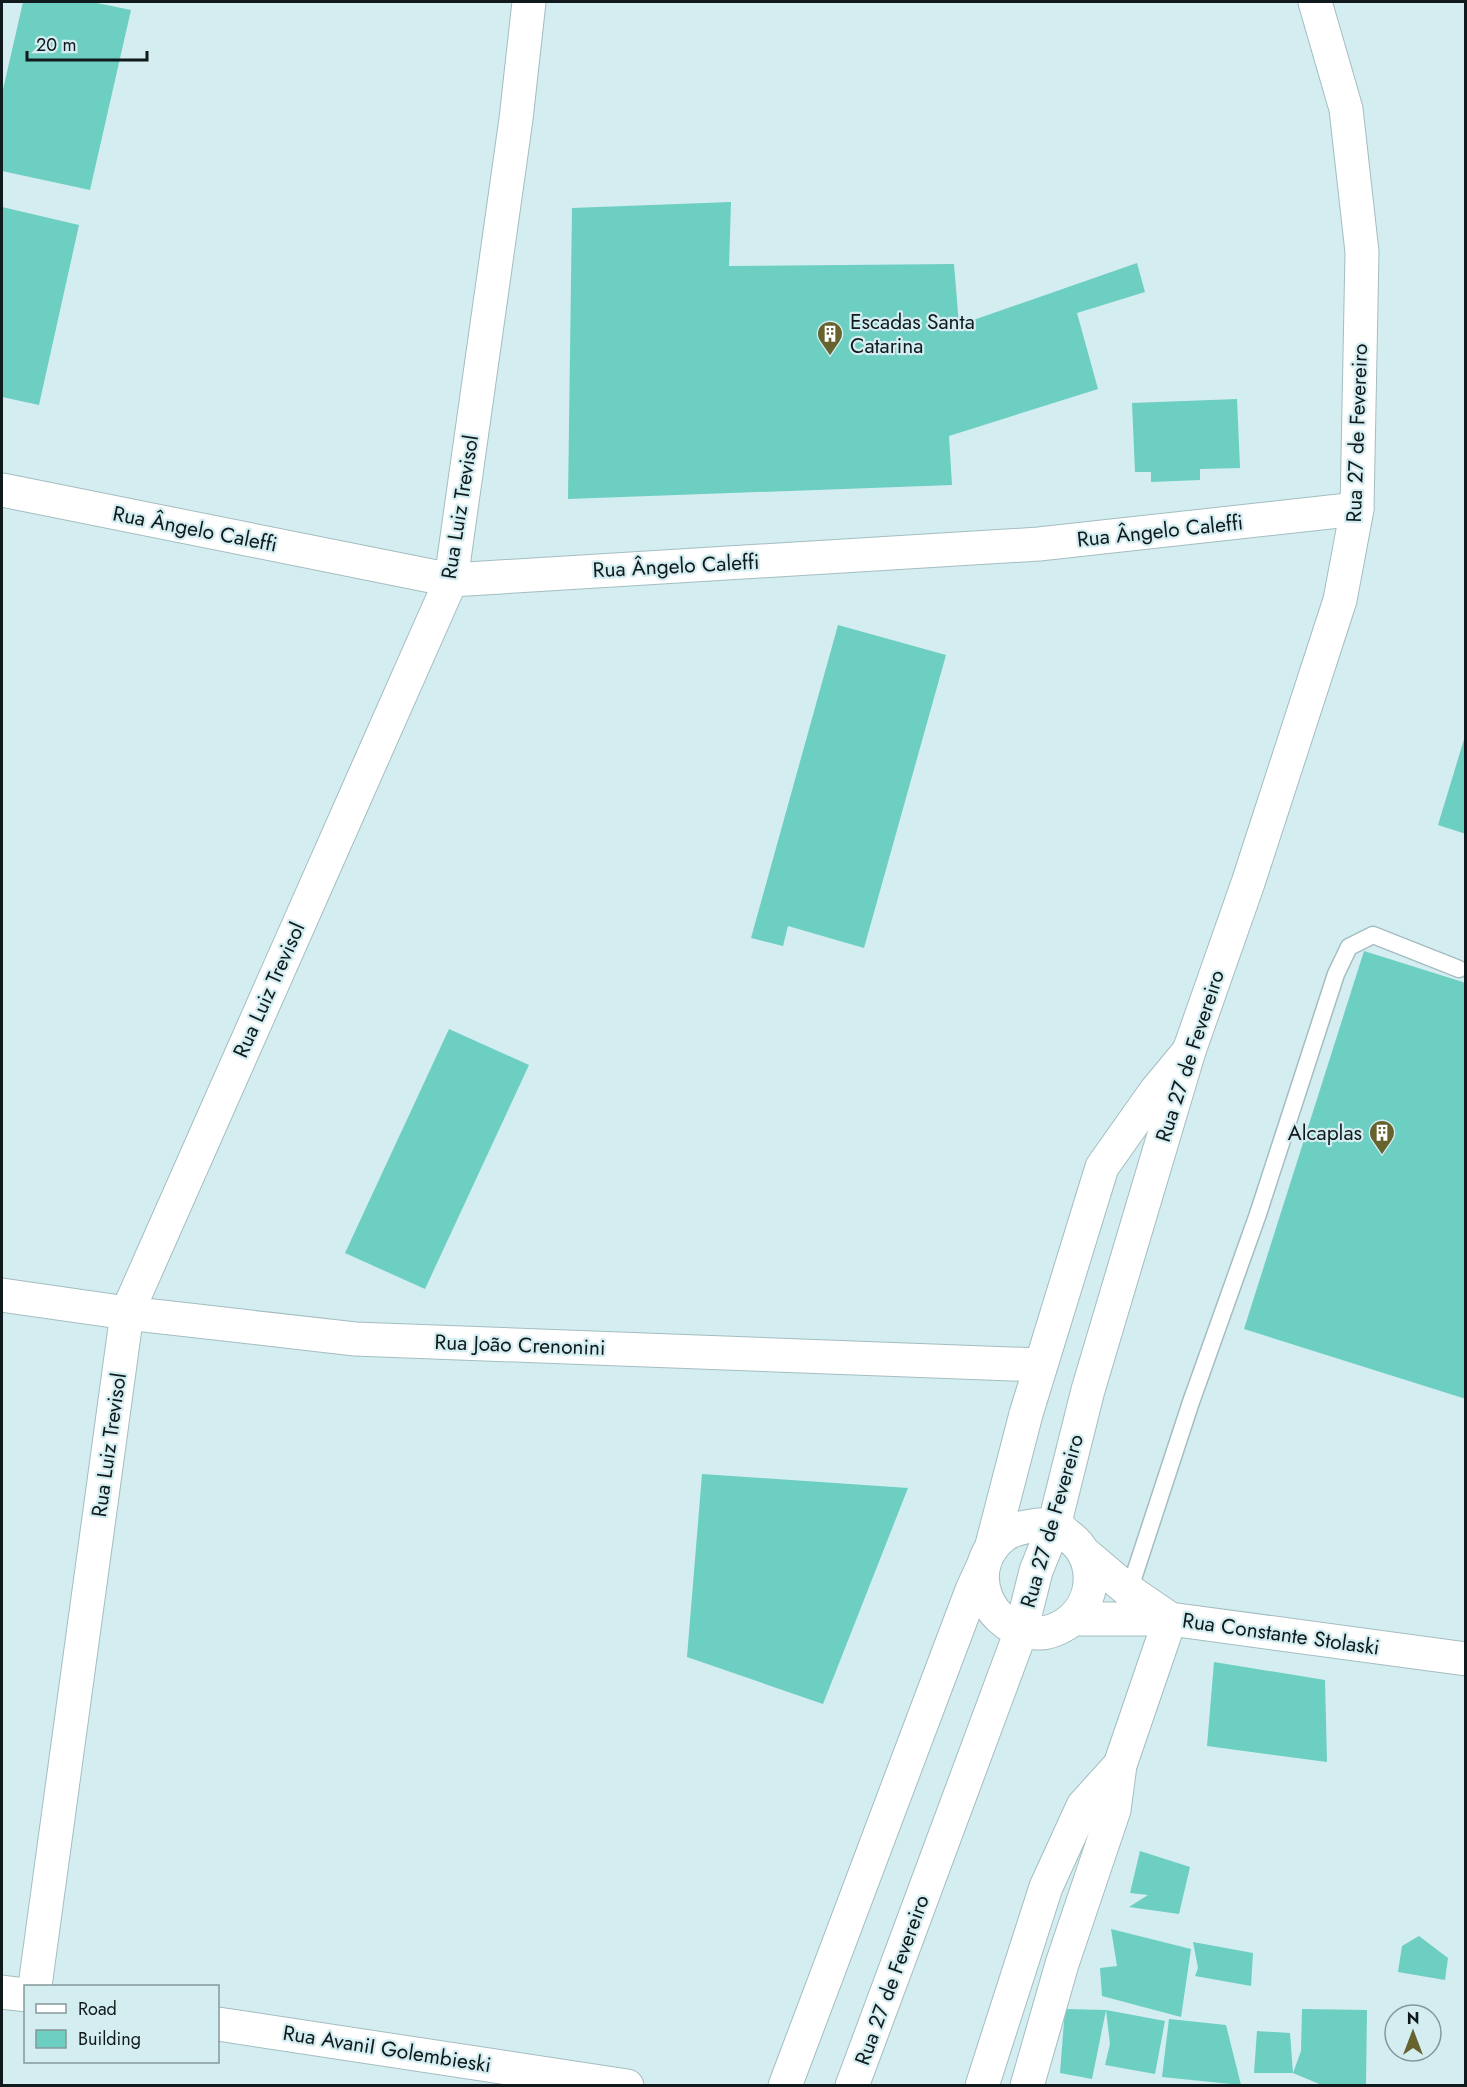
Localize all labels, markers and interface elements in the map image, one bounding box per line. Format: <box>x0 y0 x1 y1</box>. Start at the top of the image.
scale bar <box>27 24 147 62</box>
text: 20 m <box>36 32 76 58</box>
place label: Escadas Santa Catarina <box>850 307 975 361</box>
building icon: Escadas Santa Catarina <box>815 319 845 357</box>
street label: Rua 27 de Fevereiro <box>1339 343 1375 523</box>
street label: Rua Luiz Trevisol <box>434 433 486 581</box>
street label: Rua Ângelo Caleffi <box>110 498 280 560</box>
street label: Rua Ângelo Caleffi <box>1075 507 1245 555</box>
street label: Rua Ângelo Caleffi <box>592 547 760 585</box>
street label: Rua Luiz Trevisol <box>226 917 312 1063</box>
street label: Rua 27 de Fevereiro <box>1148 966 1232 1146</box>
place label: Alcaplas <box>1288 1118 1362 1148</box>
building icon: Alcaplas <box>1367 1118 1397 1156</box>
street label: Rua João Crenonini <box>434 1327 606 1363</box>
street label: Rua Luiz Trevisol <box>84 1371 134 1519</box>
street label: Rua 27 de Fevereiro <box>1013 1431 1091 1611</box>
street label: Rua Constante Stolaski <box>1180 1605 1382 1663</box>
street label: Rua 27 de Fevereiro <box>847 1891 937 2069</box>
legend <box>24 1985 219 2063</box>
text: Road <box>78 1996 117 2022</box>
north arrow <box>1383 2003 1443 2063</box>
text: N <box>1407 2007 1419 2030</box>
street label: Rua AvaniI Golembieski <box>281 2018 493 2080</box>
text: Building <box>78 2026 141 2052</box>

